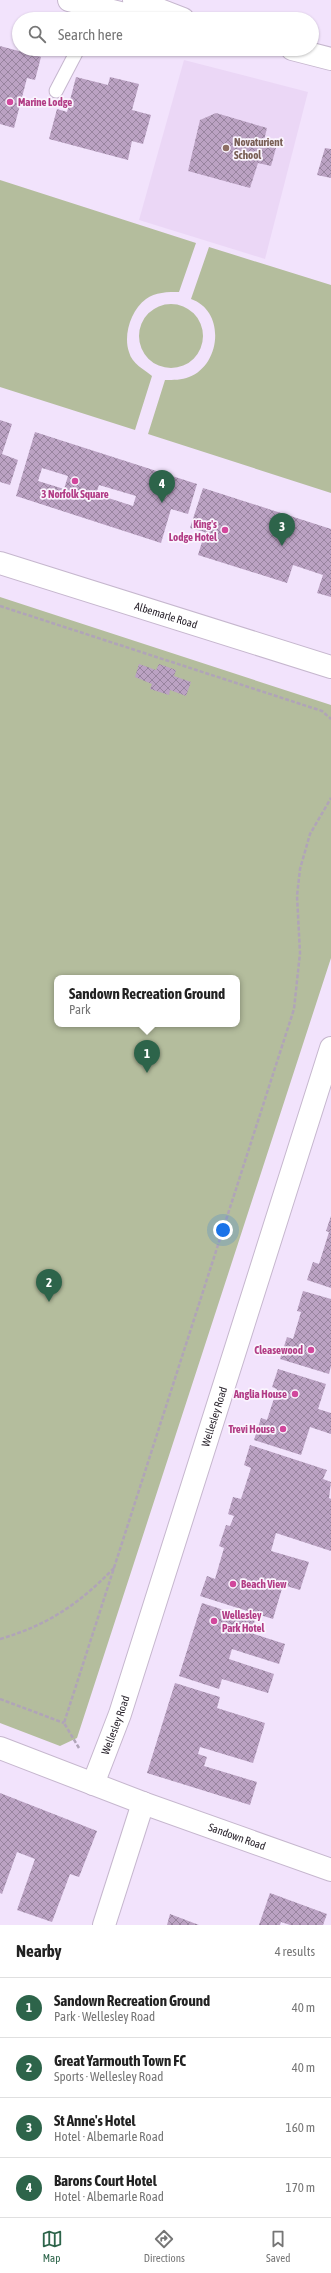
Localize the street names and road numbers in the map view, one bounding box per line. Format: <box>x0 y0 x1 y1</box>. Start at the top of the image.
street label: Albemarle Road <box>133 600 199 631</box>
street label: Wellesley Road <box>199 1385 229 1448</box>
street label: Wellesley Road <box>99 1694 131 1756</box>
street label: Sandown Road <box>207 1821 267 1852</box>

